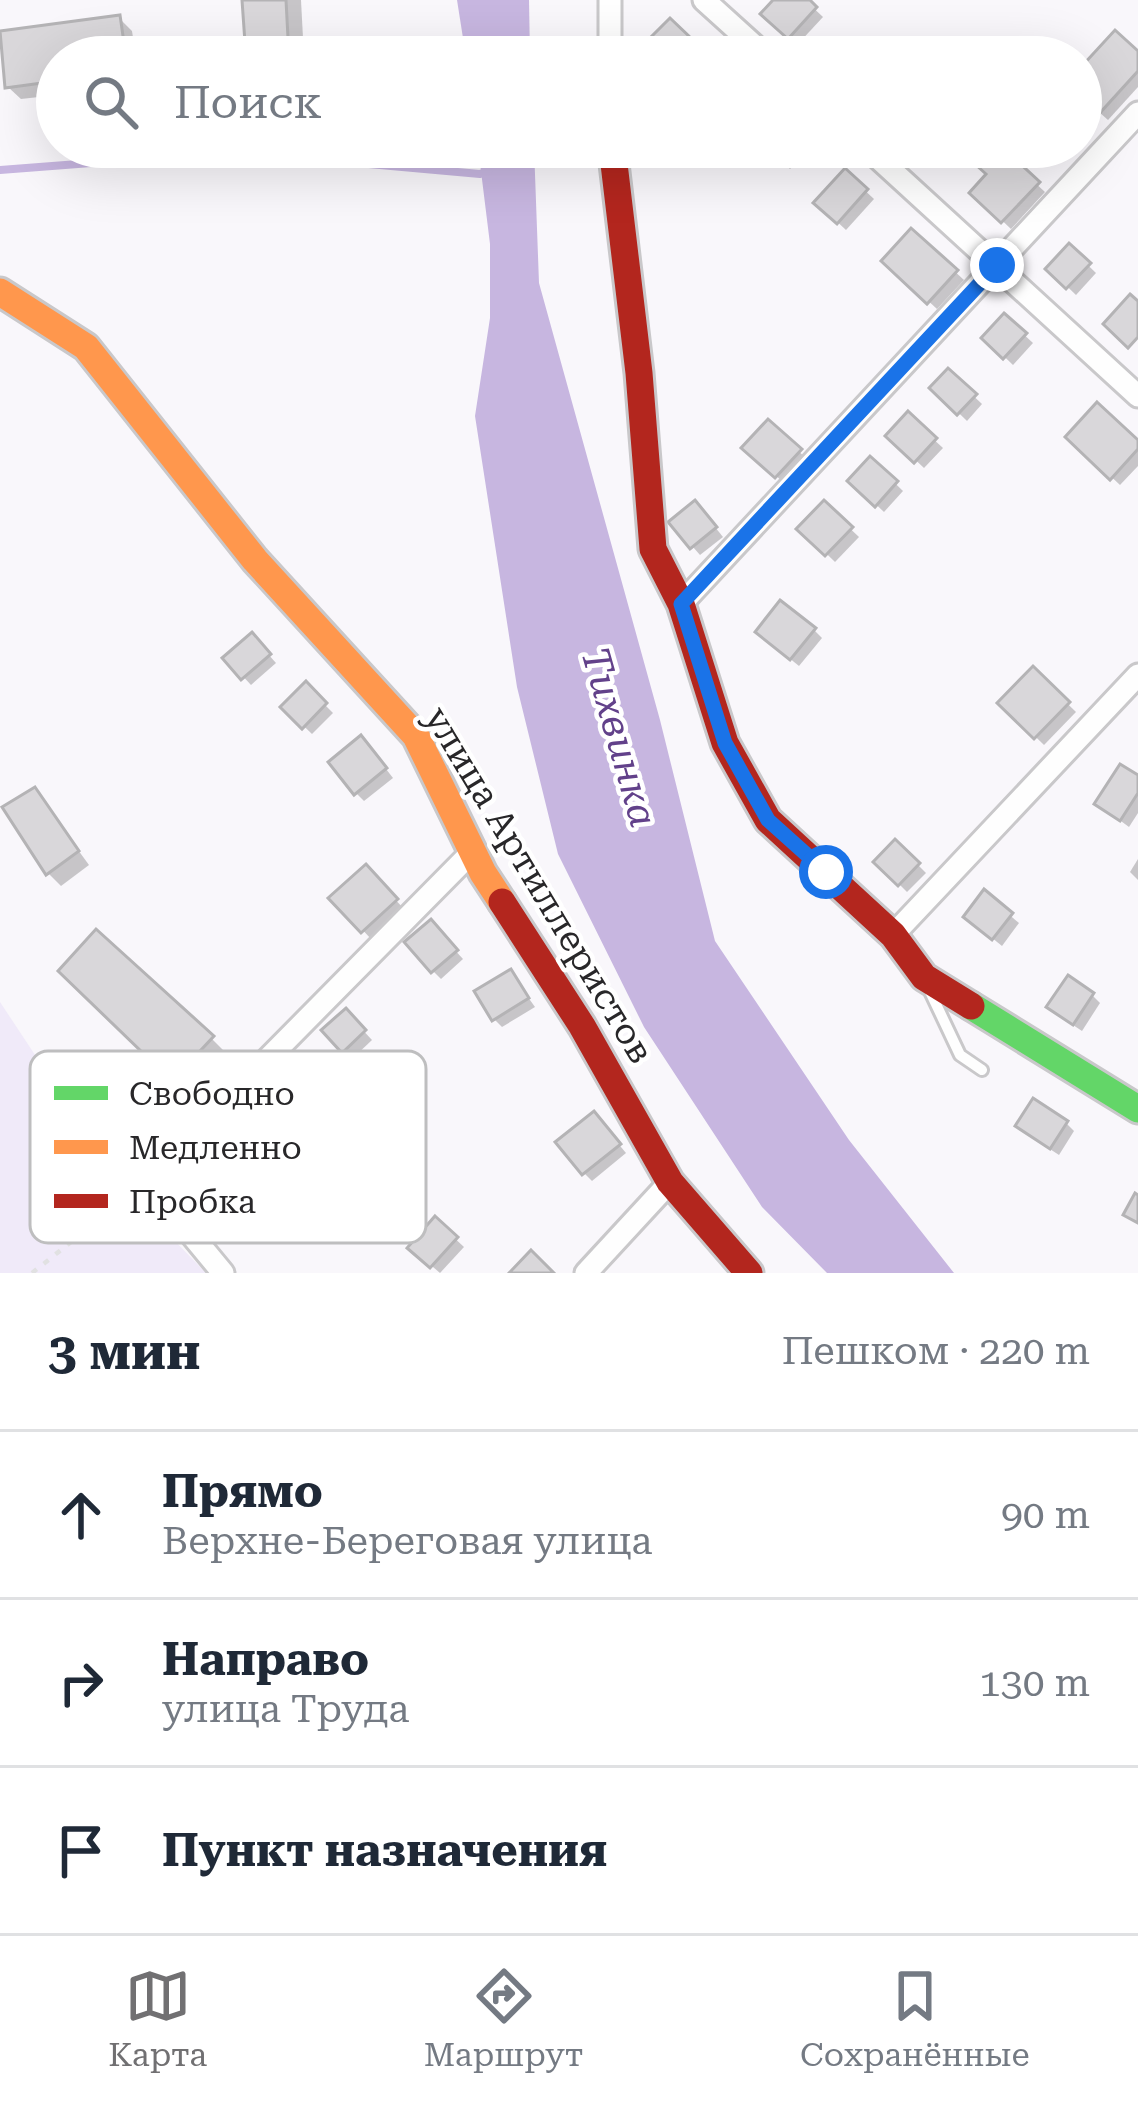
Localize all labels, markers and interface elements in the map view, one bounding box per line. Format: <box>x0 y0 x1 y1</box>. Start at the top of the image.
search box <box>36 36 1102 168</box>
icon: search <box>78 69 144 135</box>
text: Поиск <box>174 76 322 129</box>
route end <box>970 238 1024 292</box>
water label: Тихвинка <box>571 642 667 832</box>
street label: улица Артиллеристов <box>416 699 662 1071</box>
route start <box>799 845 853 899</box>
legend <box>30 1051 426 1243</box>
text: Свободно <box>129 1074 295 1113</box>
text: Медленно <box>129 1128 302 1167</box>
text: Пробка <box>129 1182 256 1221</box>
text: 3 мин <box>48 1322 200 1381</box>
text: Пешком · 220 m <box>782 1328 1090 1374</box>
text: Прямо <box>162 1465 323 1518</box>
icon: ahead <box>48 1482 114 1548</box>
text: 90 m <box>1001 1492 1090 1538</box>
text: Верхне-Береговая улица <box>162 1518 653 1564</box>
text: Направо <box>162 1633 369 1686</box>
icon: right <box>48 1650 114 1716</box>
text: 130 m <box>979 1660 1090 1706</box>
text: улица Труда <box>162 1686 409 1732</box>
icon: arrive <box>48 1818 114 1884</box>
text: Пункт назначения <box>162 1824 607 1877</box>
tab: Карта <box>108 1963 207 2074</box>
tab: Маршрут <box>424 1963 583 2074</box>
tab: Сохранённые <box>800 1963 1030 2074</box>

